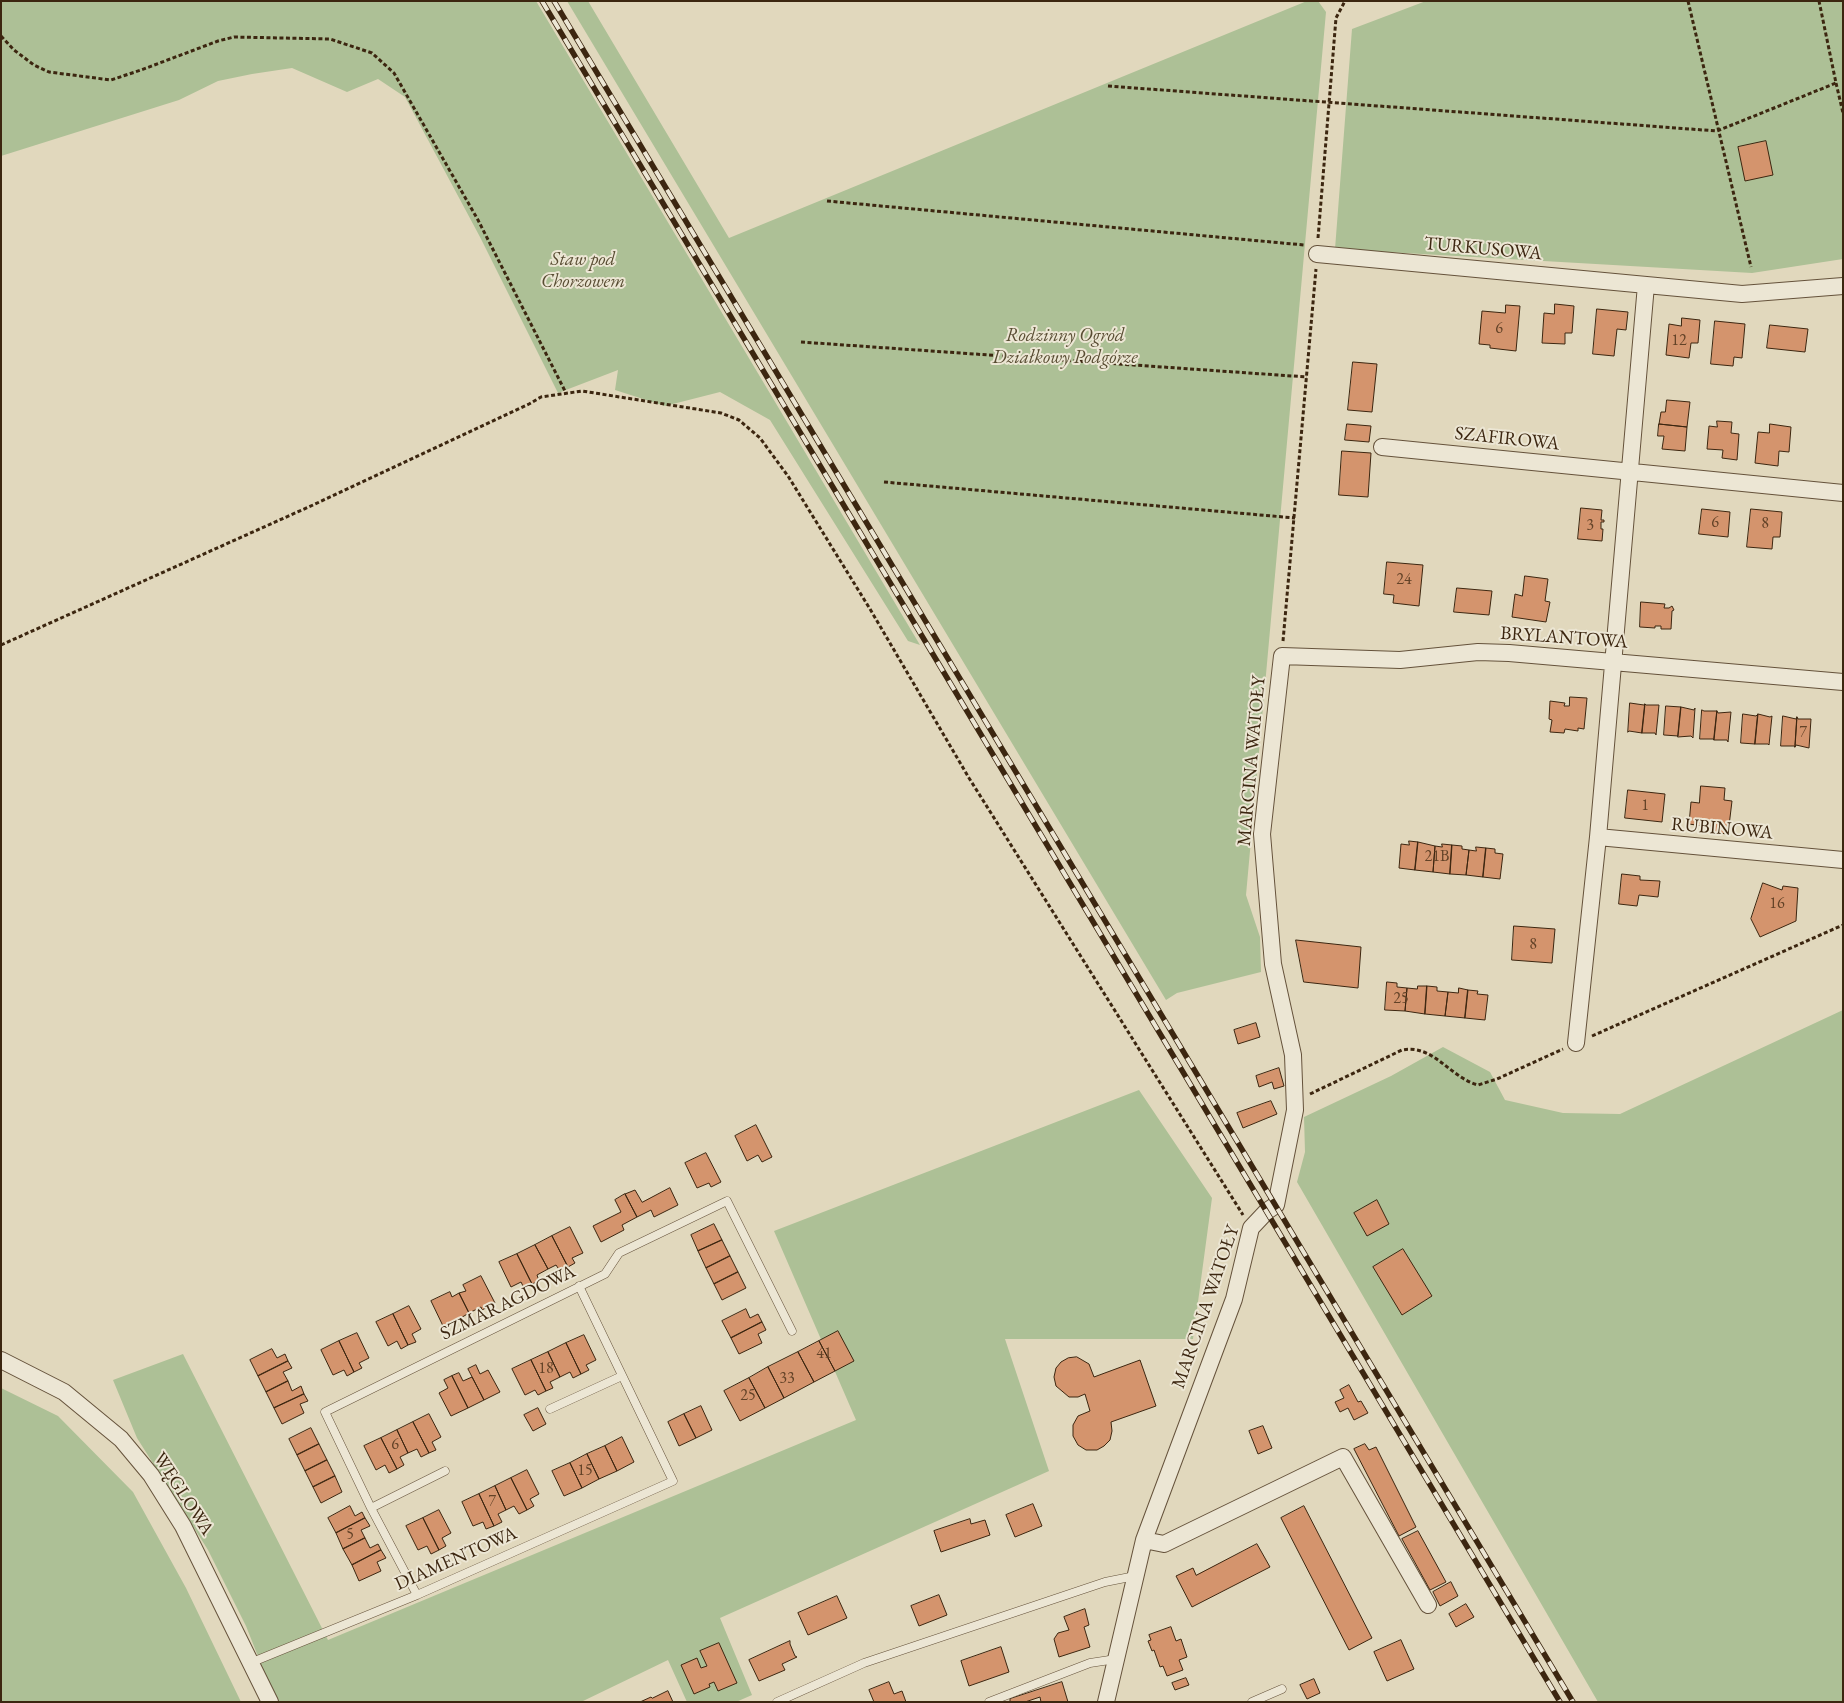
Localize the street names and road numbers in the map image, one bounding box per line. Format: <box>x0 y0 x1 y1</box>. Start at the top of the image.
street label: TURKUSOWA <box>1423 233 1543 265</box>
street label: SZAFIROWA <box>1454 422 1560 456</box>
street label: BRYLANTOWA <box>1500 622 1628 654</box>
street label: MARCINA WATOŁY <box>1233 675 1271 847</box>
street label: RUBINOWA <box>1670 813 1774 845</box>
street label: MARCINA WATOŁY <box>1167 1222 1245 1392</box>
street label: SZMARAGDOWA <box>437 1260 579 1346</box>
street label: WĘGLOWA <box>148 1448 218 1540</box>
street label: DIAMENTOWA <box>391 1522 521 1596</box>

